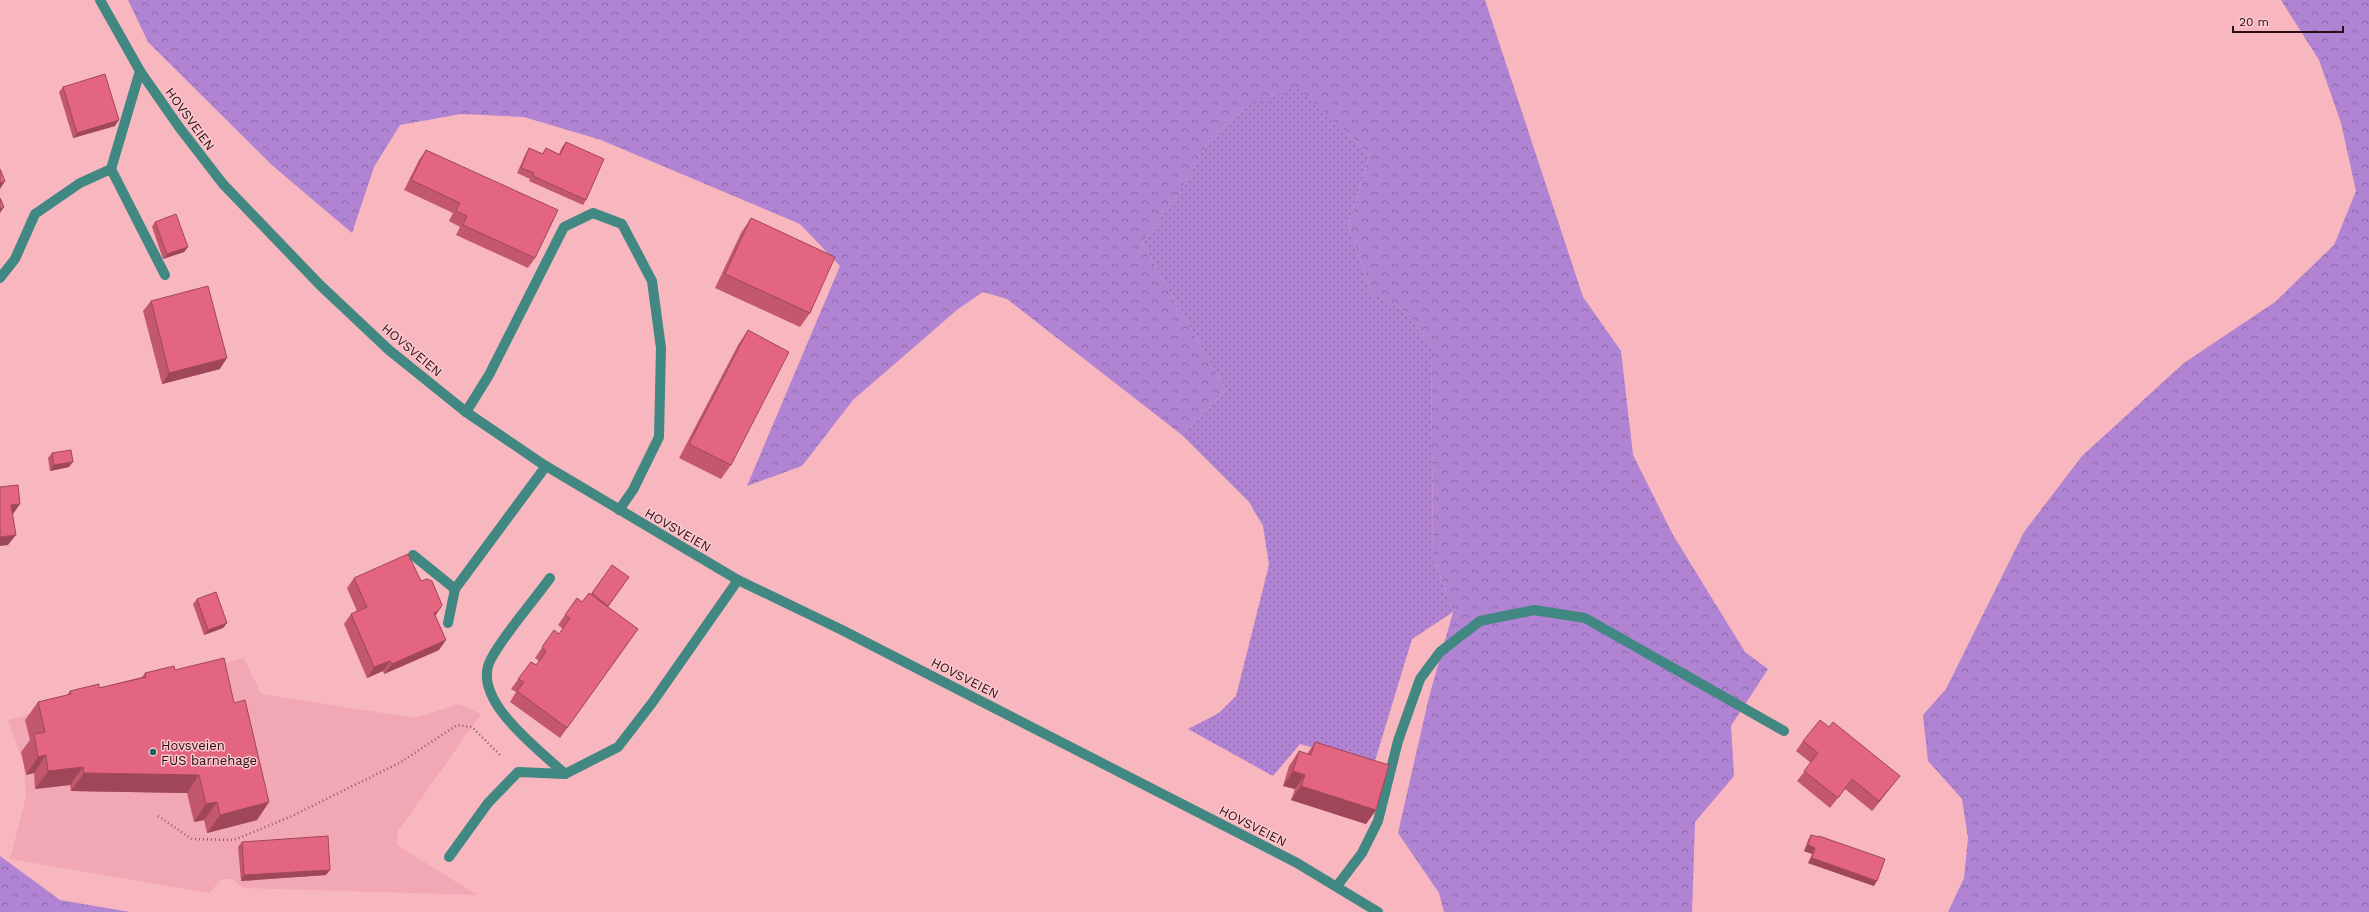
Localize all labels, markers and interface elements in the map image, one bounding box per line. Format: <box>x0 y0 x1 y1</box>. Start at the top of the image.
scale bar <box>2233 8 2343 34</box>
text: 20 m <box>2239 15 2269 29</box>
street label: HOVSVEIEN <box>162 85 218 153</box>
street label: HOVSVEIEN <box>379 321 445 379</box>
street label: HOVSVEIEN <box>642 505 714 555</box>
street label: HOVSVEIEN <box>929 655 1001 701</box>
place label: Hovsveien FUS barnehage <box>161 738 257 768</box>
marker: Hovsveien FUS barnehage <box>148 747 158 757</box>
street label: HOVSVEIEN <box>1217 803 1289 849</box>

